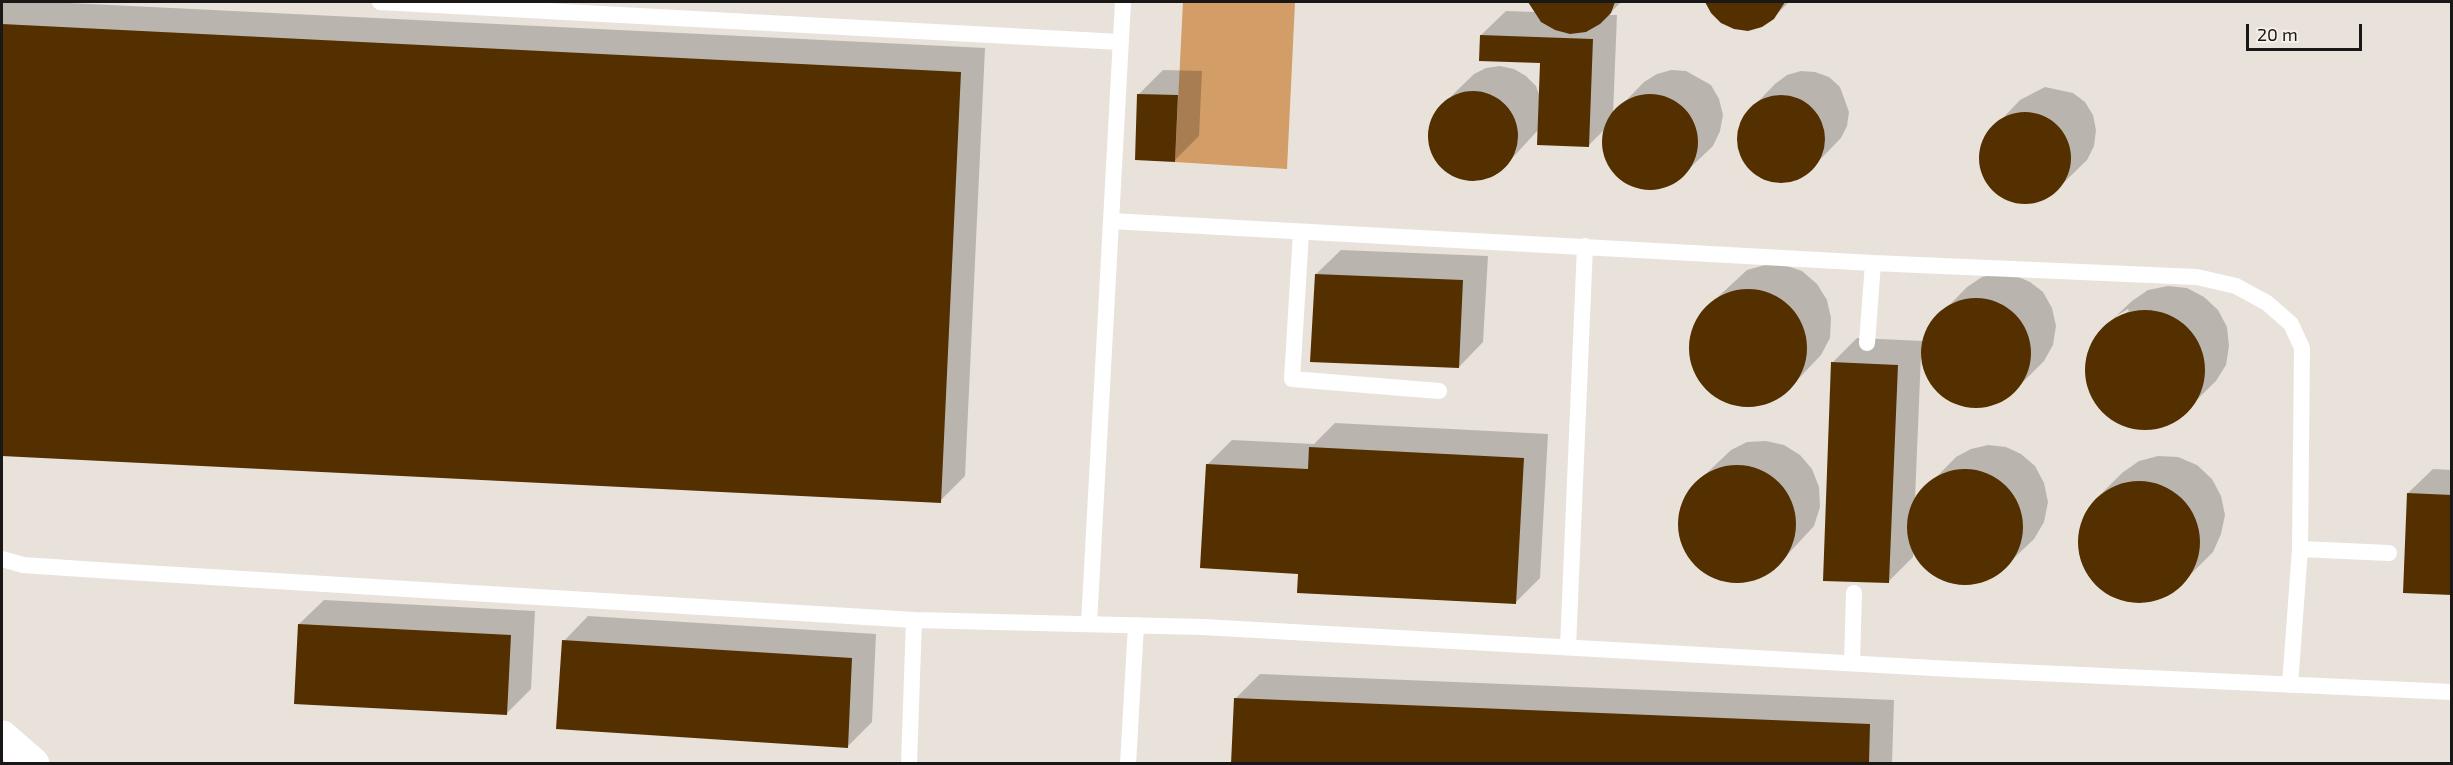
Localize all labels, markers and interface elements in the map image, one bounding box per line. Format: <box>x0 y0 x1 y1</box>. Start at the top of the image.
scale bar <box>2249 12 2364 50</box>
text: 20 m <box>2257 23 2298 45</box>

